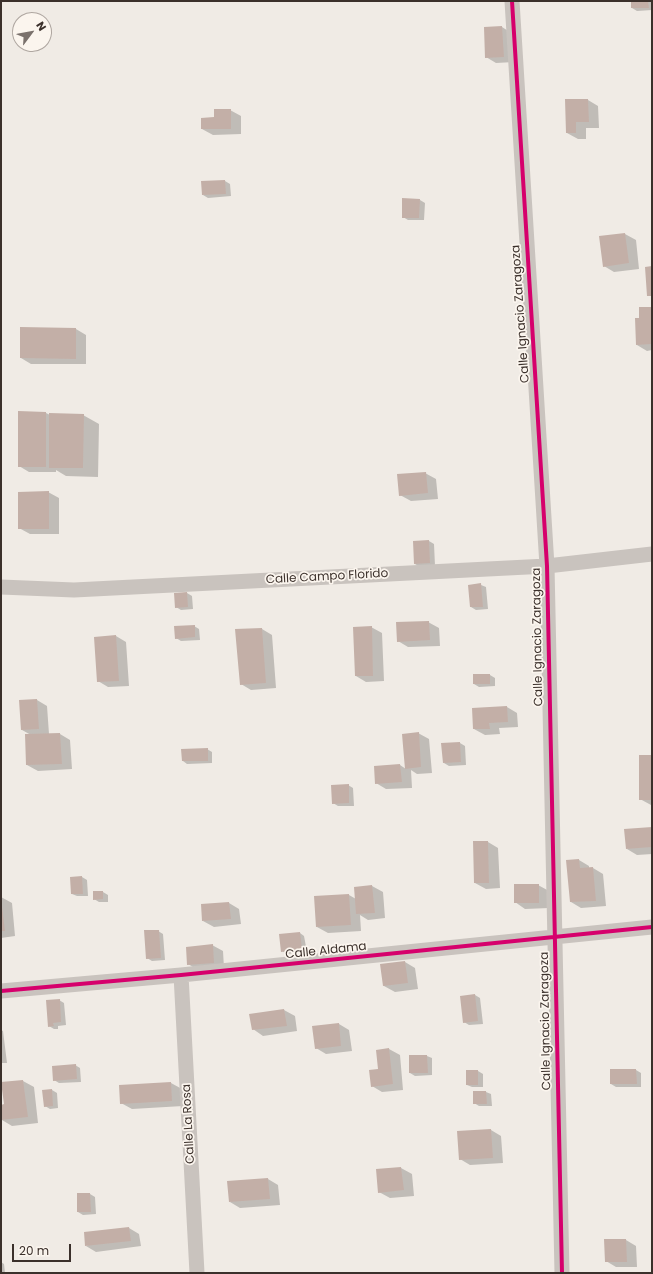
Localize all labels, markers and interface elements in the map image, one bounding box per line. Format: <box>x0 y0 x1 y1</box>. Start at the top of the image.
north arrow <box>12 12 52 52</box>
text: N <box>32 18 50 34</box>
street label: Calle Ignacio Zaragoza <box>509 244 533 384</box>
street label: Calle Campo Florido <box>265 567 389 587</box>
street label: Calle Ignacio Zaragoza <box>530 568 546 706</box>
street label: Calle Aldama <box>285 940 367 962</box>
street label: Calle Ignacio Zaragoza <box>538 952 554 1090</box>
street label: Calle La Rosa <box>180 1084 198 1164</box>
scale bar <box>14 1236 73 1262</box>
text: 20 m <box>19 1242 49 1259</box>

